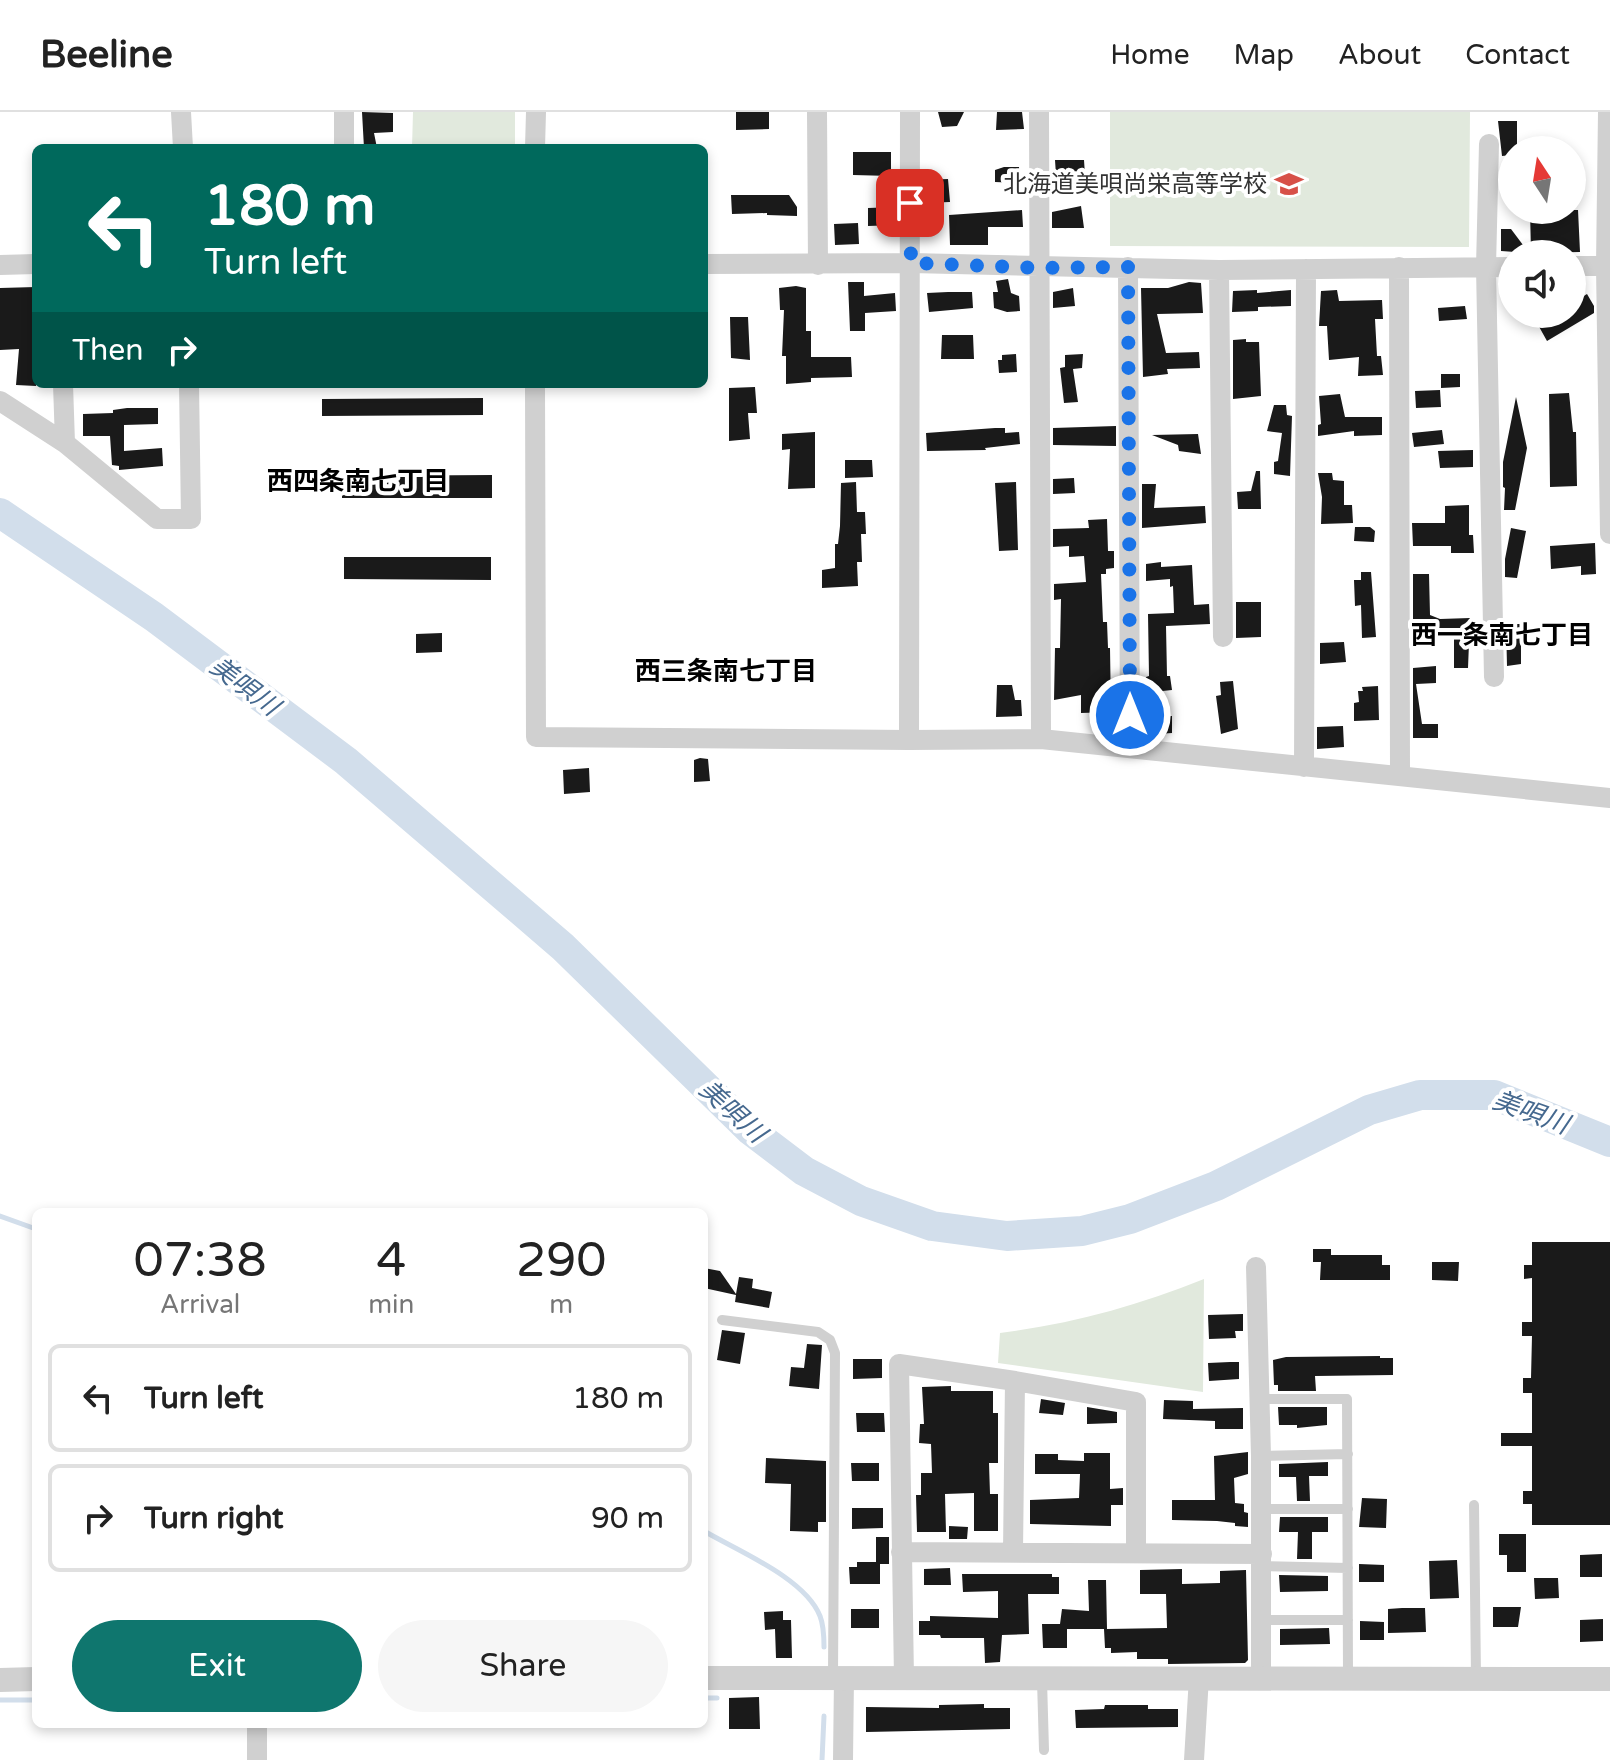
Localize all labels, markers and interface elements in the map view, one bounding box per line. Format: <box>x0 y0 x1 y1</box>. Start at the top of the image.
text: Beeline <box>40 32 173 78</box>
text: Home <box>1110 38 1190 72</box>
text: Map <box>1234 38 1294 72</box>
text: About <box>1338 38 1421 72</box>
text: Contact <box>1465 38 1570 72</box>
north arrow <box>1498 136 1586 224</box>
map controls <box>1498 136 1586 328</box>
pin <box>876 169 944 237</box>
school or university icon: 北海道美唄尚栄高等学校 <box>1274 169 1304 199</box>
place label: 北海道美唄尚栄高等学校 <box>1003 170 1267 199</box>
text: 180 m <box>204 173 375 240</box>
icon: left <box>72 176 176 280</box>
icon: arrive <box>888 181 932 225</box>
button: sound <box>1498 240 1586 328</box>
text: Turn left <box>204 241 347 284</box>
icon: right <box>160 328 204 372</box>
text: Then <box>72 332 144 369</box>
district label: 西四条南七丁目 <box>267 466 449 497</box>
district label: 西一条南七丁目 <box>1411 620 1593 651</box>
water label: 美唄川 <box>204 651 288 724</box>
district label: 西三条南七丁目 <box>635 656 817 687</box>
position arrow <box>1088 673 1172 757</box>
water label: 美唄川 <box>693 1074 774 1151</box>
water label: 美唄川 <box>1489 1085 1576 1141</box>
text: 07:38 <box>134 1232 267 1290</box>
text: 4 <box>376 1232 406 1290</box>
text: 290 <box>516 1232 606 1290</box>
text: Arrival <box>160 1289 240 1320</box>
text: min <box>368 1289 414 1320</box>
text: m <box>549 1289 573 1320</box>
icon: left <box>76 1376 120 1420</box>
text: Turn left <box>144 1380 263 1417</box>
text: 180 m <box>572 1380 664 1417</box>
icon: right <box>76 1496 120 1540</box>
text: Turn right <box>144 1500 284 1537</box>
text: 90 m <box>591 1500 664 1537</box>
button: Exit <box>72 1620 362 1712</box>
button: Share <box>378 1620 668 1712</box>

